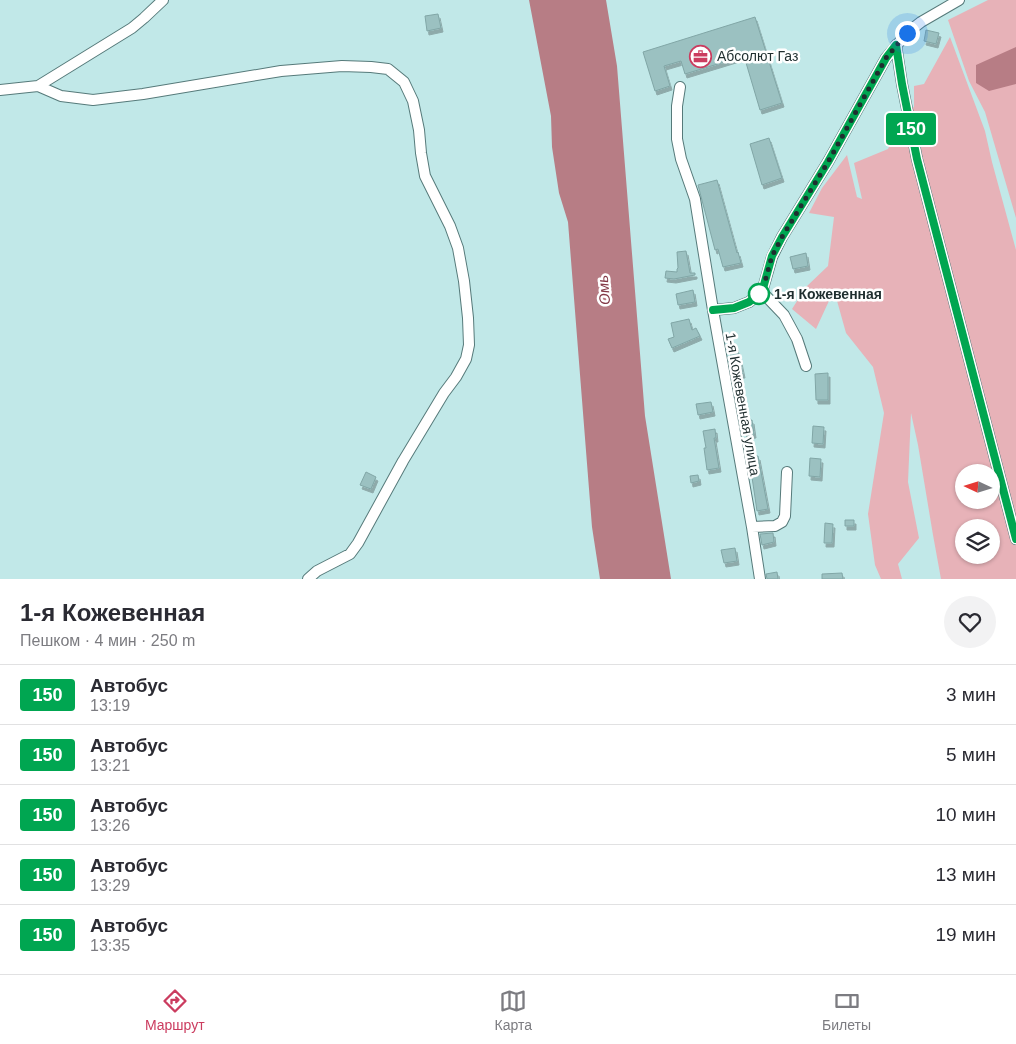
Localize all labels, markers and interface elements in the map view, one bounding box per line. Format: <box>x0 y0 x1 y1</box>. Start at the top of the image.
your location <box>895 21 920 46</box>
office icon: Абсолют Газ <box>689 44 713 68</box>
place label: Абсолют Газ <box>717 48 798 64</box>
line badge: 150 <box>882 113 940 145</box>
text: 150 <box>896 119 926 139</box>
water label: Омь <box>594 274 613 306</box>
marker: 1-я Кожевенная <box>748 283 770 305</box>
place label: 1-я Кожевенная <box>774 286 882 302</box>
street label: 1-я Кожевенная улица <box>723 331 764 477</box>
north arrow <box>955 464 1000 509</box>
map controls <box>955 464 1000 564</box>
button: layers <box>955 519 1000 564</box>
button: heart <box>944 596 996 648</box>
text: 1-я Кожевенная <box>20 599 205 626</box>
text: Пешком · 4 мин · 250 m <box>20 632 195 649</box>
text: Автобус <box>90 675 168 696</box>
text: 3 мин <box>946 684 996 705</box>
text: 150 <box>32 685 63 705</box>
text: 13:19 <box>90 697 130 714</box>
text: Автобус <box>90 735 168 756</box>
text: 5 мин <box>946 744 996 765</box>
text: 150 <box>32 745 63 765</box>
text: 13:21 <box>90 757 130 774</box>
text: Автобус <box>90 795 168 816</box>
text: 10 мин <box>935 804 996 825</box>
text: 150 <box>32 805 63 825</box>
text: 13:26 <box>90 817 130 834</box>
text: Автобус <box>90 855 168 876</box>
text: 13 мин <box>935 864 996 885</box>
text: 150 <box>32 865 63 885</box>
text: 13:29 <box>90 877 130 894</box>
text: Автобус <box>90 915 168 936</box>
text: 19 мин <box>935 924 996 945</box>
text: 150 <box>32 925 63 945</box>
text: 13:35 <box>90 937 130 954</box>
tab: Маршрут <box>145 987 205 1033</box>
tab: Карта <box>495 987 532 1033</box>
tab: Билеты <box>822 987 871 1033</box>

